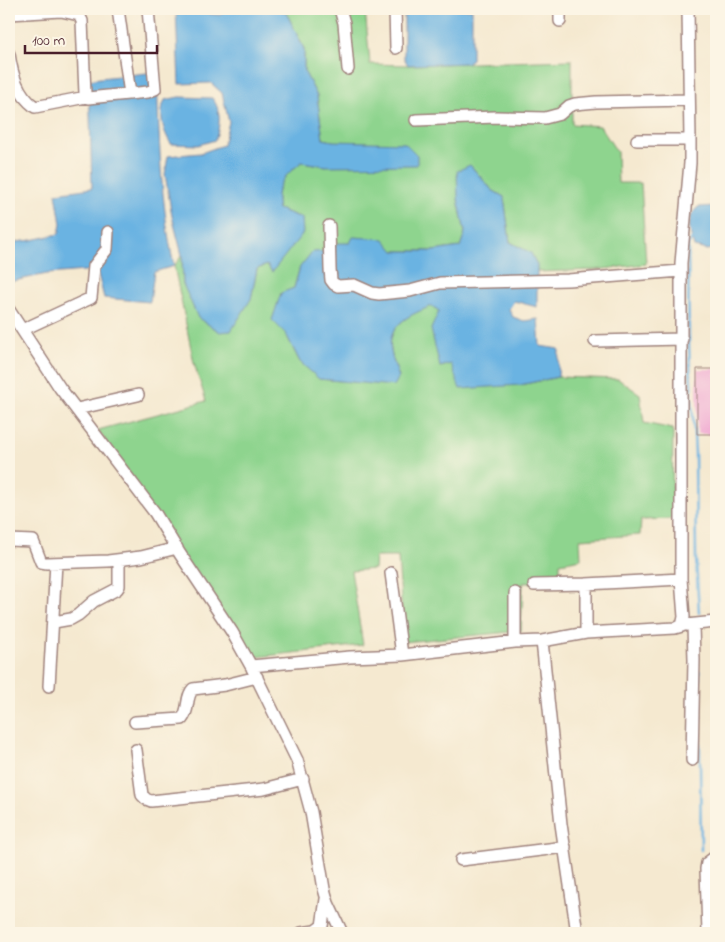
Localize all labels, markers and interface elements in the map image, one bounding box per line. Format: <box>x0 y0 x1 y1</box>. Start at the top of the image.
scale bar <box>25 22 158 54</box>
text: 100 m <box>32 30 65 52</box>

